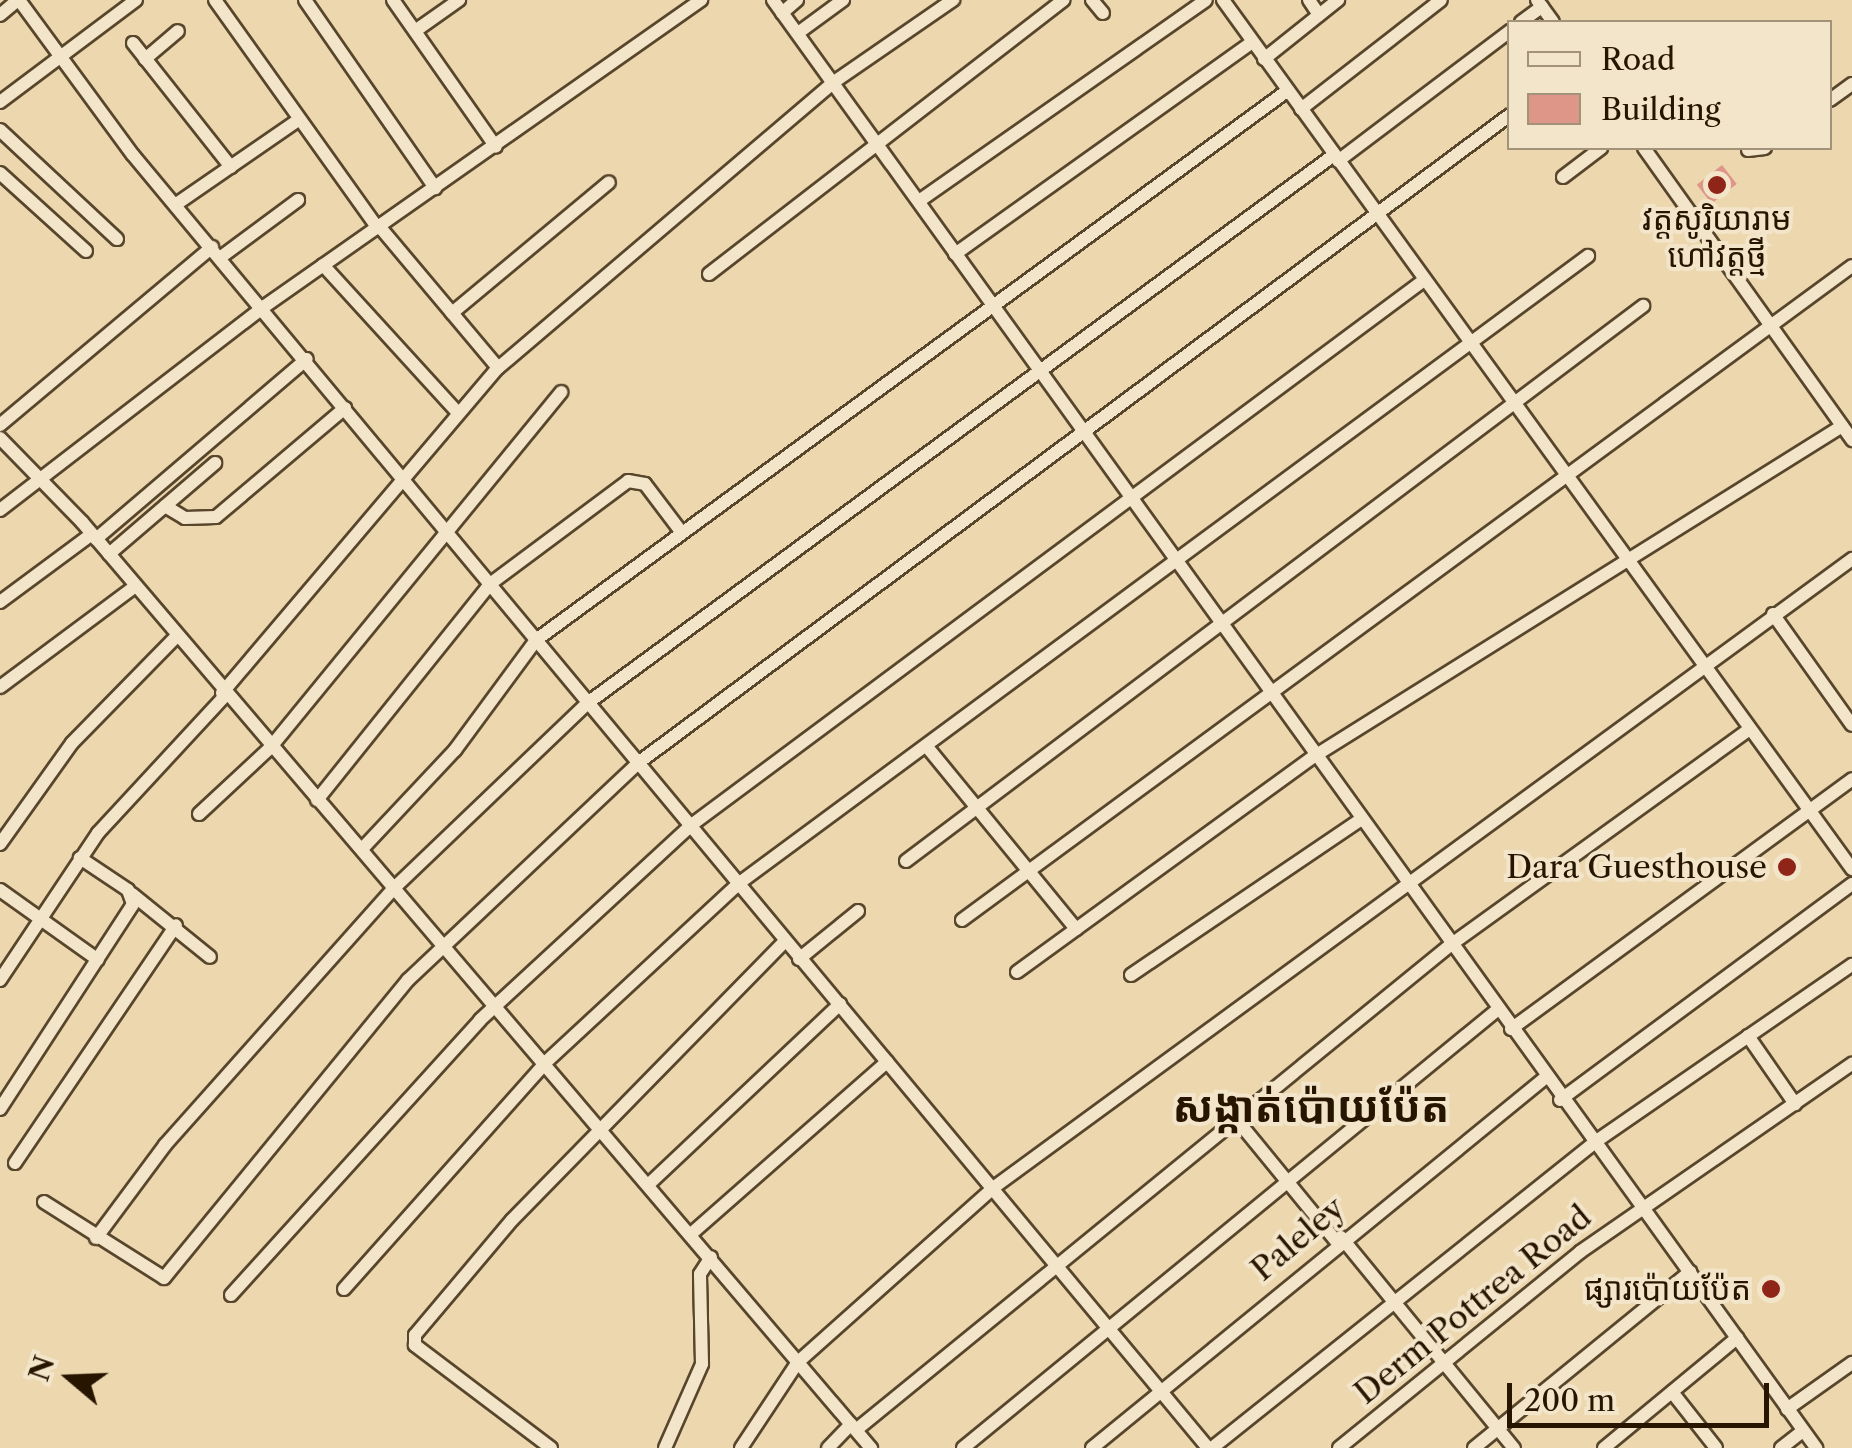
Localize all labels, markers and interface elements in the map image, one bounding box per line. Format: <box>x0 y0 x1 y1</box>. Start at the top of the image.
legend <box>1507 20 1832 150</box>
text: Road <box>1601 41 1675 78</box>
text: Building <box>1601 91 1721 128</box>
marker: វត្តសូរិយារាម ហៅវត្តថ្មី <box>1706 174 1728 196</box>
place label: វត្តសូរិយារាម ហៅវត្តថ្មី <box>1642 201 1792 276</box>
place label: Dara Guesthouse <box>1506 848 1767 886</box>
marker: Dara Guesthouse <box>1776 856 1798 878</box>
district label: សង្កាត់ប៉ោយប៉ែត <box>1173 1082 1449 1132</box>
street label: Paleley <box>1244 1189 1352 1289</box>
street label: Derm Pottrea Road <box>1347 1198 1599 1412</box>
place label: ផ្សារប៉ោយប៉ែត <box>1584 1270 1751 1308</box>
marker: ផ្សារប៉ោយប៉ែត <box>1760 1278 1782 1300</box>
north arrow <box>20 1328 120 1428</box>
text: N <box>22 1351 62 1385</box>
scale bar <box>1512 1363 1774 1425</box>
text: 200 m <box>1524 1382 1615 1419</box>

